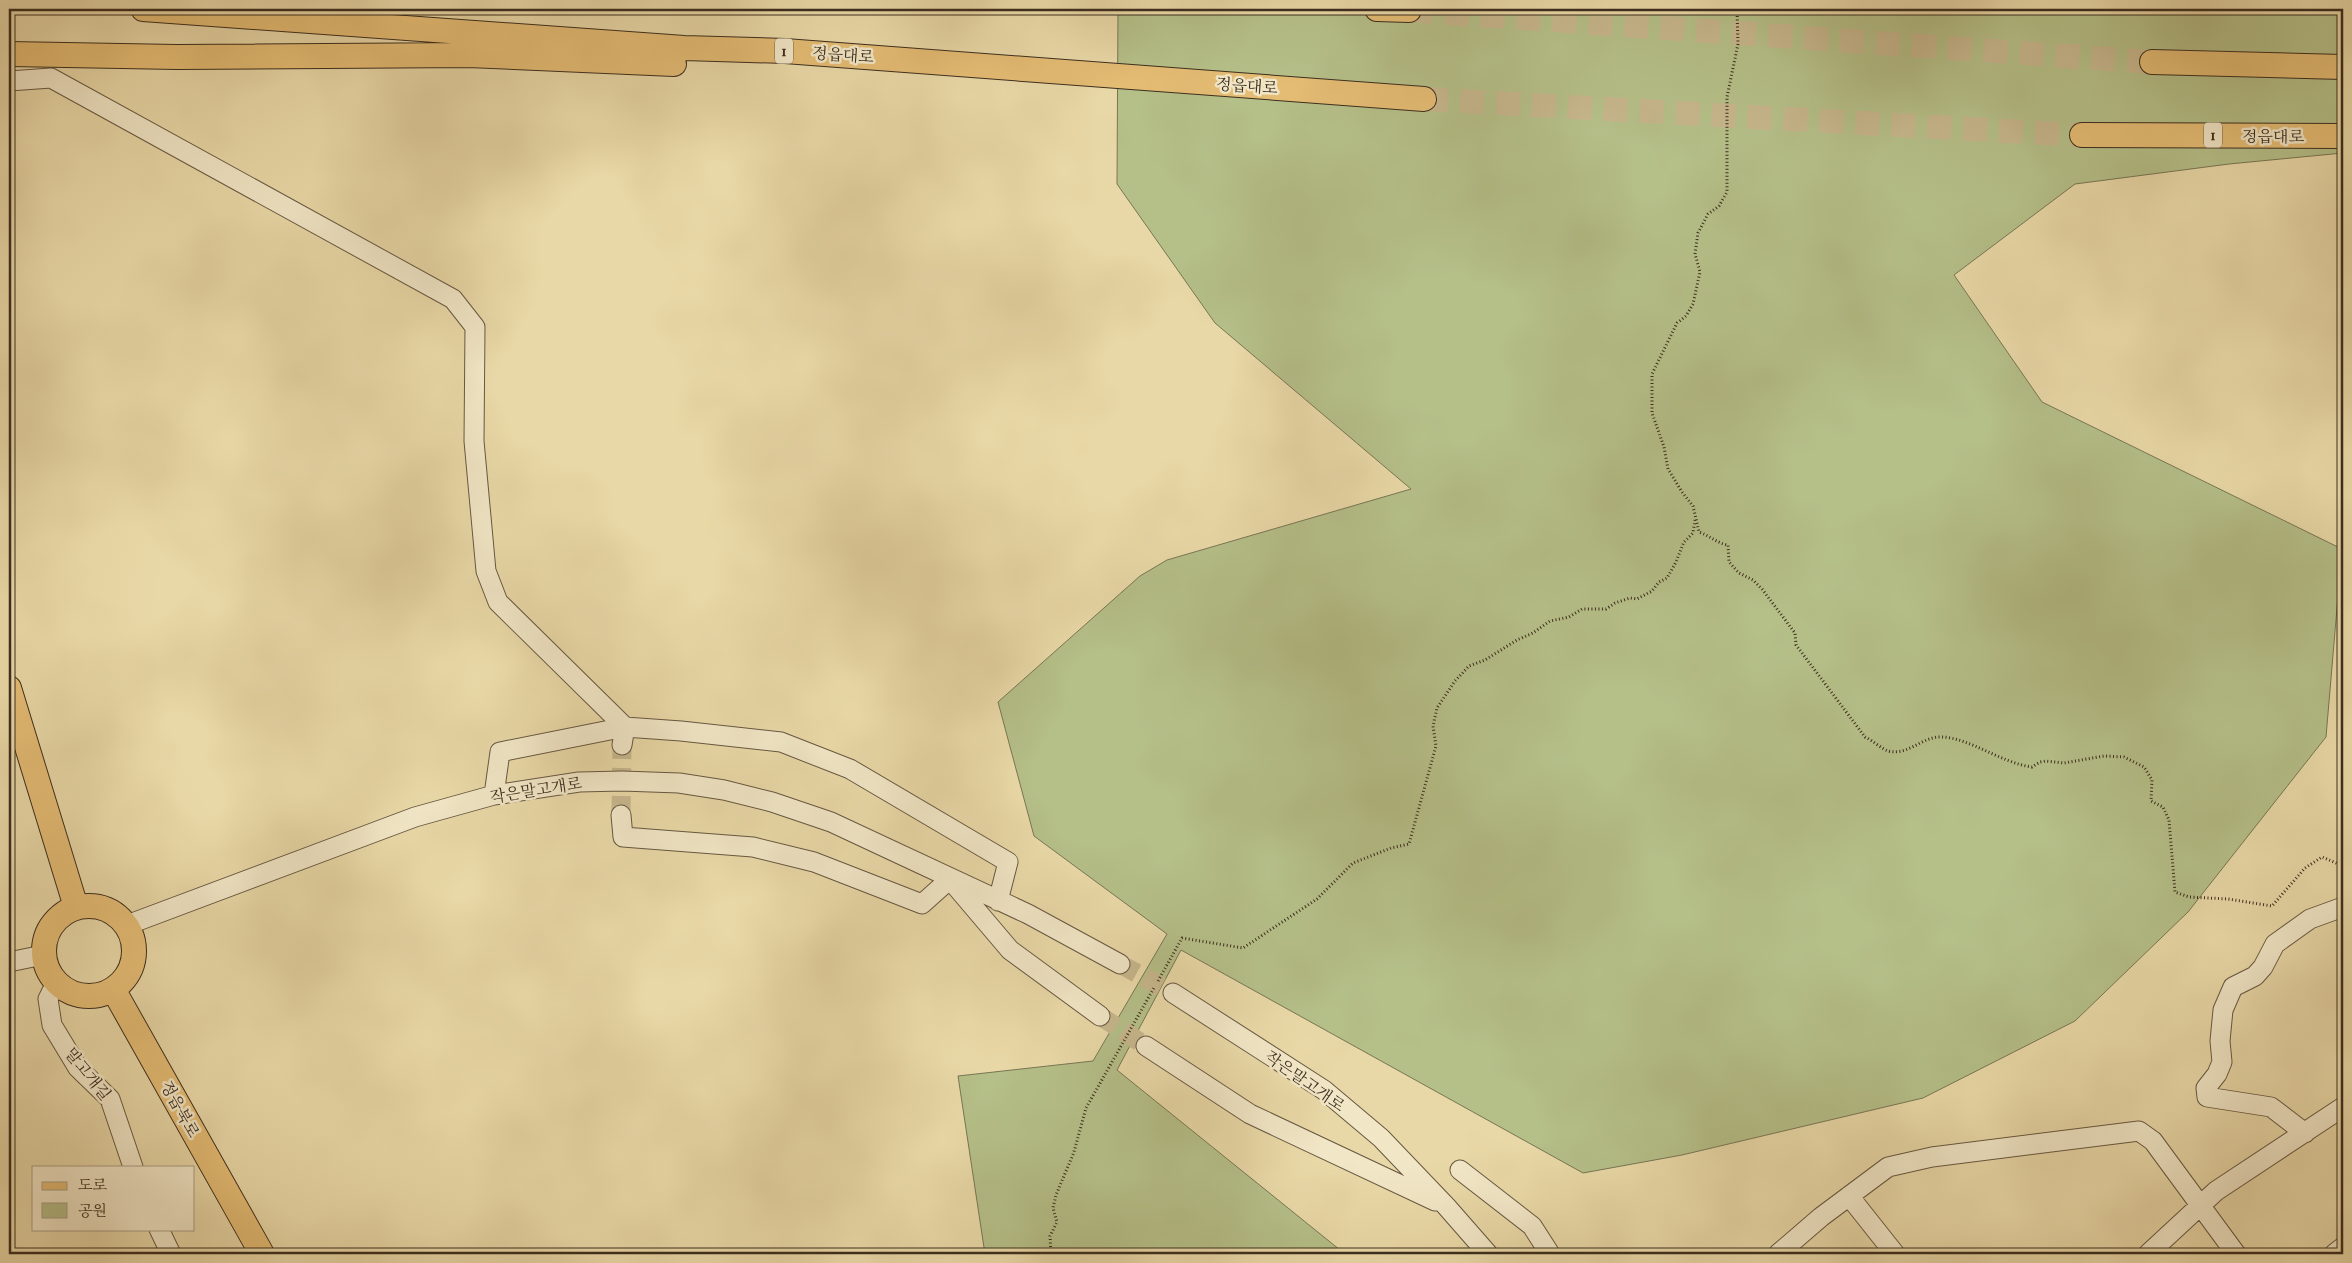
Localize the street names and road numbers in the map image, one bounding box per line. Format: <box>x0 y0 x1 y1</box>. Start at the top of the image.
road number: 1 <box>775 38 793 64</box>
street label: 정읍대로 <box>811 43 875 67</box>
street label: 정읍대로 <box>1215 74 1279 98</box>
road number: 1 <box>2204 122 2222 148</box>
street label: 정읍대로 <box>2242 127 2304 146</box>
street label: 작은말고개로 <box>489 773 584 807</box>
street label: 말고개길 <box>61 1044 115 1104</box>
street label: 작은말고개로 <box>1262 1047 1349 1116</box>
street label: 정읍북로 <box>157 1077 204 1141</box>

